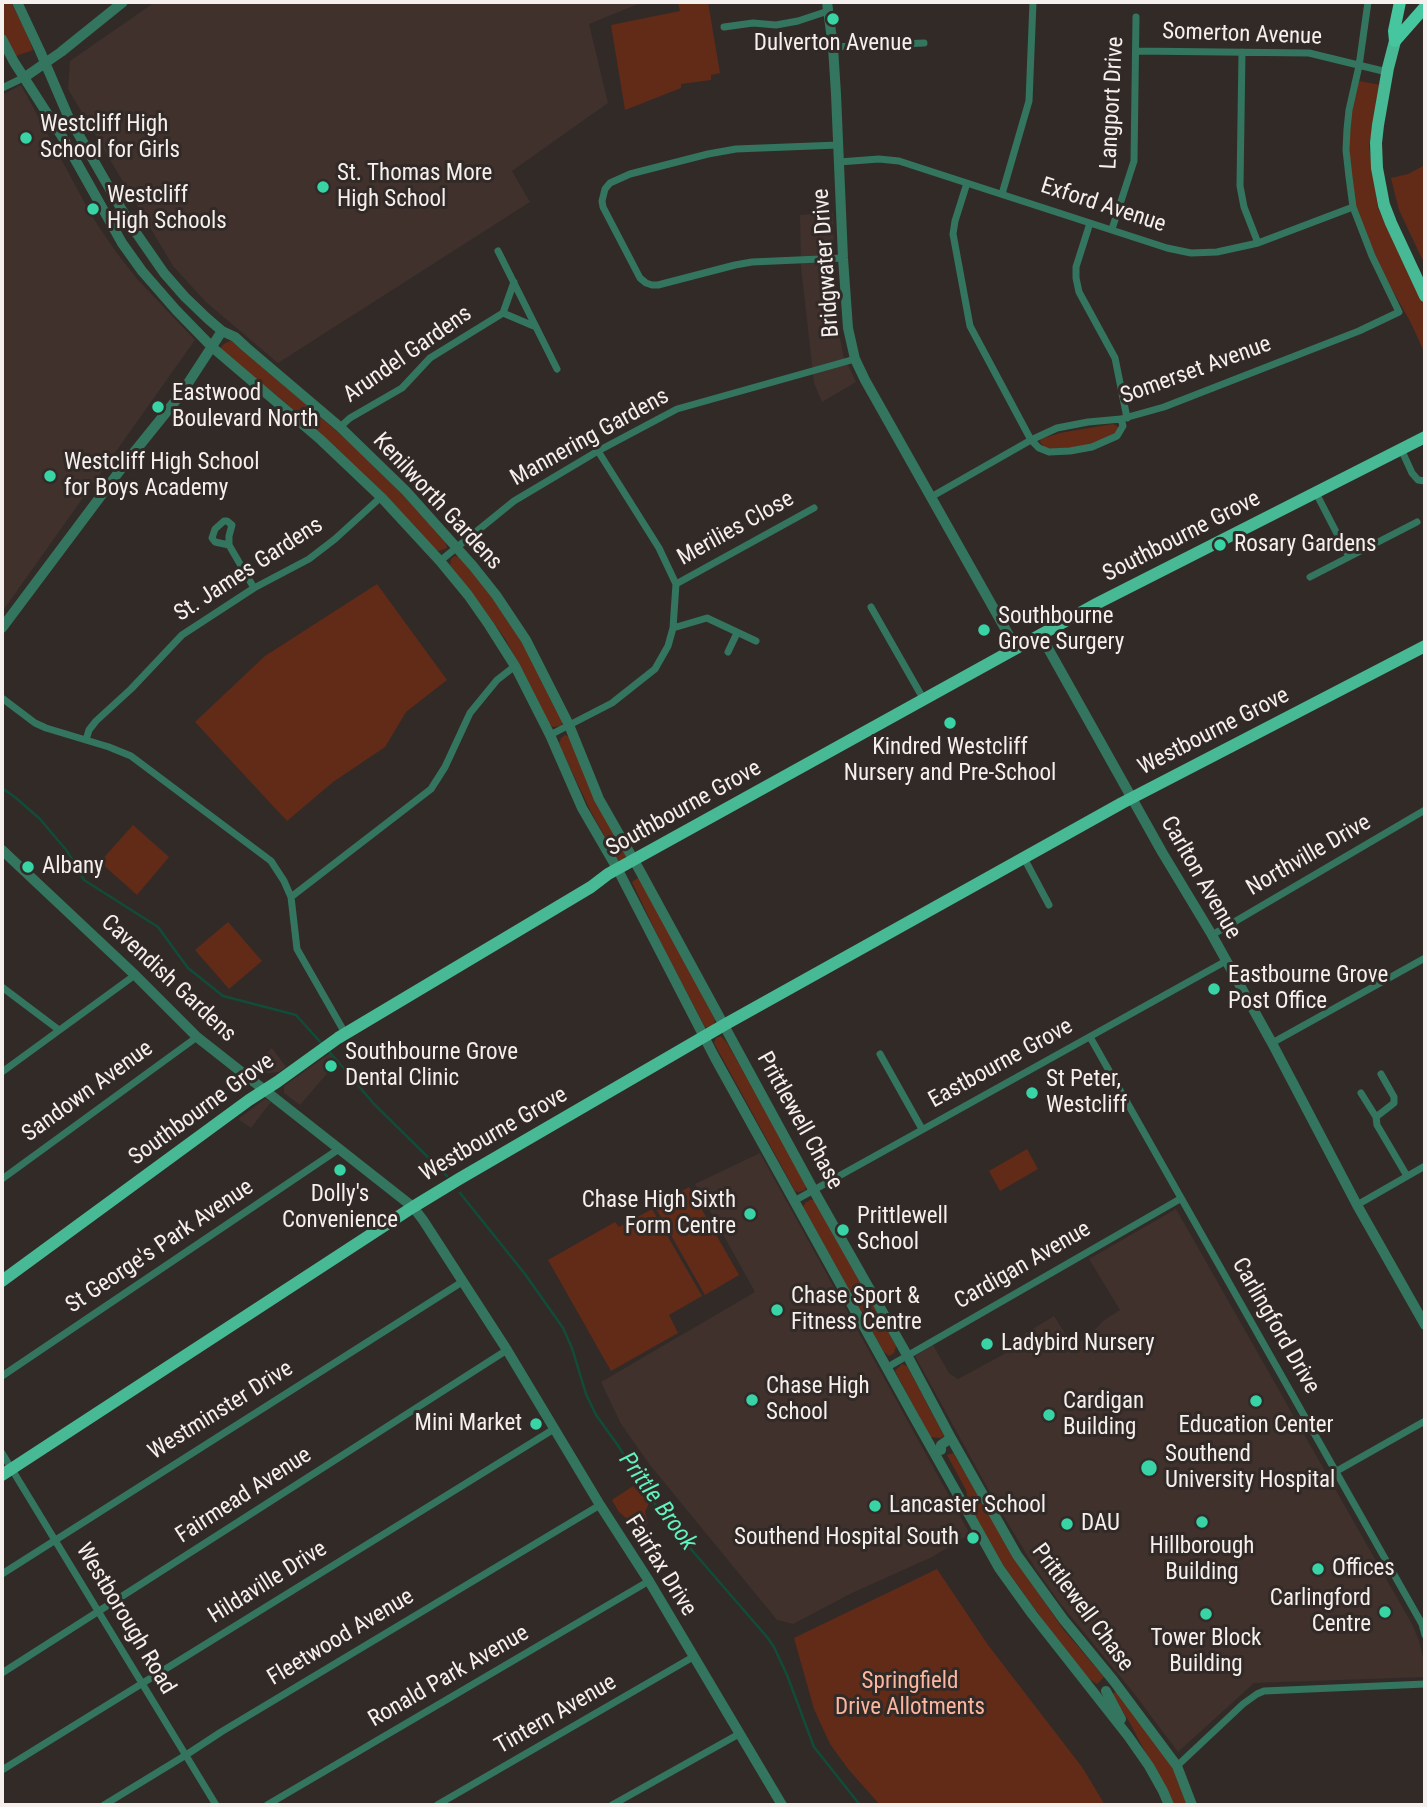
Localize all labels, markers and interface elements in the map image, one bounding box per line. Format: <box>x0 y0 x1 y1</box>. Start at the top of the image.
marker: Dulverton Avenue <box>825 11 841 27</box>
street label: Somerton Avenue <box>1162 18 1322 52</box>
place label: Dulverton Avenue <box>754 30 912 58</box>
street label: Langport Drive <box>1096 36 1130 170</box>
place label: Westcliff High School for Girls <box>40 111 180 165</box>
marker: Westcliff High School for Girls <box>18 130 34 146</box>
place label: St. Thomas More High School <box>337 160 492 214</box>
street label: Exford Avenue <box>1037 173 1169 239</box>
marker: St. Thomas More High School <box>315 179 331 195</box>
place label: Westcliff High Schools <box>107 182 227 236</box>
street label: Bridgwater Drive <box>808 188 846 338</box>
marker: Westcliff High Schools <box>85 201 101 217</box>
street label: Arundel Gardens <box>338 301 478 409</box>
street label: Somerset Avenue <box>1117 331 1275 411</box>
place label: Eastwood Boulevard North <box>172 380 319 434</box>
street label: Mannering Gardens <box>506 383 674 493</box>
marker: Eastwood Boulevard North <box>150 399 166 415</box>
street label: Kenilworth Gardens <box>366 428 508 576</box>
place label: Westcliff High School for Boys Academy <box>64 449 260 503</box>
marker: Westcliff High School for Boys Academy <box>42 468 58 484</box>
street label: Southbourne Grove <box>1099 485 1265 589</box>
street label: Merilies Close <box>673 486 799 572</box>
street label: St. James Gardens <box>170 512 328 628</box>
place label: Rosary Gardens <box>1234 531 1377 559</box>
marker: Rosary Gardens <box>1212 537 1228 553</box>
place label: Southbourne Grove Surgery <box>998 603 1124 657</box>
marker: Southbourne Grove Surgery <box>976 622 992 638</box>
street label: Westbourne Grove <box>1134 682 1294 782</box>
marker: Kindred Westcliff Nursery and Pre-School <box>942 715 958 731</box>
place label: Kindred Westcliff Nursery and Pre-School <box>844 734 1056 788</box>
street label: Southbourne Grove <box>602 755 766 863</box>
street label: Northville Drive <box>1242 809 1376 903</box>
street label: Carlton Avenue <box>1154 812 1246 944</box>
place label: Albany <box>42 853 104 881</box>
marker: Albany <box>20 859 36 875</box>
street label: Cavendish Gardens <box>95 909 241 1049</box>
place label: Eastbourne Grove Post Office <box>1228 962 1388 1016</box>
marker: Eastbourne Grove Post Office <box>1206 981 1222 997</box>
street label: Eastbourne Grove <box>924 1013 1078 1115</box>
street label: Sandown Avenue <box>17 1035 159 1149</box>
place label: Southbourne Grove Dental Clinic <box>345 1039 518 1093</box>
street label: Southbourne Grove <box>124 1048 280 1172</box>
street label: Prittlewell Chase <box>750 1048 848 1194</box>
marker: Southbourne Grove Dental Clinic <box>323 1058 339 1074</box>
place label: St Peter, Westcliff <box>1046 1066 1127 1120</box>
street label: Westbourne Grove <box>415 1082 573 1188</box>
marker: St Peter, Westcliff <box>1024 1085 1040 1101</box>
marker: Dolly's Convenience <box>332 1162 348 1178</box>
street label: St George's Park Avenue <box>61 1174 259 1320</box>
place label: Dolly's Convenience <box>282 1181 398 1235</box>
place label: Chase High Sixth Form Centre <box>582 1187 736 1241</box>
place label: Prittlewell School <box>857 1203 948 1257</box>
marker: Chase High Sixth Form Centre <box>742 1206 758 1222</box>
street label: Cardigan Avenue <box>950 1216 1096 1316</box>
marker: Prittlewell School <box>835 1222 851 1238</box>
street label: Carlingford Drive <box>1225 1253 1325 1399</box>
place label: Chase Sport & Fitness Centre <box>791 1283 922 1337</box>
marker: Chase Sport & Fitness Centre <box>769 1302 785 1318</box>
place label: Ladybird Nursery <box>1001 1330 1154 1358</box>
marker: Ladybird Nursery <box>979 1336 995 1352</box>
street label: Westminster Drive <box>144 1356 298 1466</box>
place label: Chase High School <box>766 1373 870 1427</box>
place label: Cardigan Building <box>1063 1388 1144 1442</box>
marker: Chase High School <box>744 1392 760 1408</box>
marker: Education Center <box>1248 1393 1264 1409</box>
marker: Cardigan Building <box>1041 1407 1057 1423</box>
place label: Mini Market <box>415 1410 522 1438</box>
place label: Education Center <box>1179 1412 1333 1440</box>
marker: Mini Market <box>528 1416 544 1432</box>
place label: Southend University Hospital <box>1165 1441 1335 1495</box>
street label: Fairmead Avenue <box>171 1442 317 1550</box>
water label: Prittle Brook <box>612 1447 702 1557</box>
marker: Southend University Hospital <box>1139 1458 1159 1478</box>
place label: Lancaster School <box>889 1492 1046 1520</box>
marker: Lancaster School <box>867 1498 883 1514</box>
street label: Fairfax Drive <box>618 1510 702 1622</box>
place label: DAU <box>1081 1510 1120 1538</box>
marker: Hillborough Building <box>1194 1514 1210 1530</box>
marker: DAU <box>1059 1516 1075 1532</box>
place label: Southend Hospital South <box>734 1524 959 1552</box>
marker: Southend Hospital South <box>965 1530 981 1546</box>
place label: Hillborough Building <box>1150 1533 1254 1587</box>
street label: Hildaville Drive <box>204 1536 332 1630</box>
street label: Westborough Road <box>69 1538 181 1700</box>
street label: Prittlewell Chase <box>1025 1539 1139 1677</box>
place label: Offices <box>1332 1555 1395 1583</box>
marker: Offices <box>1310 1561 1326 1577</box>
street label: Fleetwood Avenue <box>263 1584 419 1692</box>
place label: Carlingford Centre <box>1270 1585 1371 1639</box>
marker: Carlingford Centre <box>1377 1604 1393 1620</box>
marker: Tower Block Building <box>1198 1606 1214 1622</box>
street label: Ronald Park Avenue <box>364 1620 534 1734</box>
place label: Tower Block Building <box>1151 1625 1261 1679</box>
park label: Springfield Drive Allotments <box>835 1668 985 1722</box>
street label: Tintern Avenue <box>490 1669 622 1761</box>

